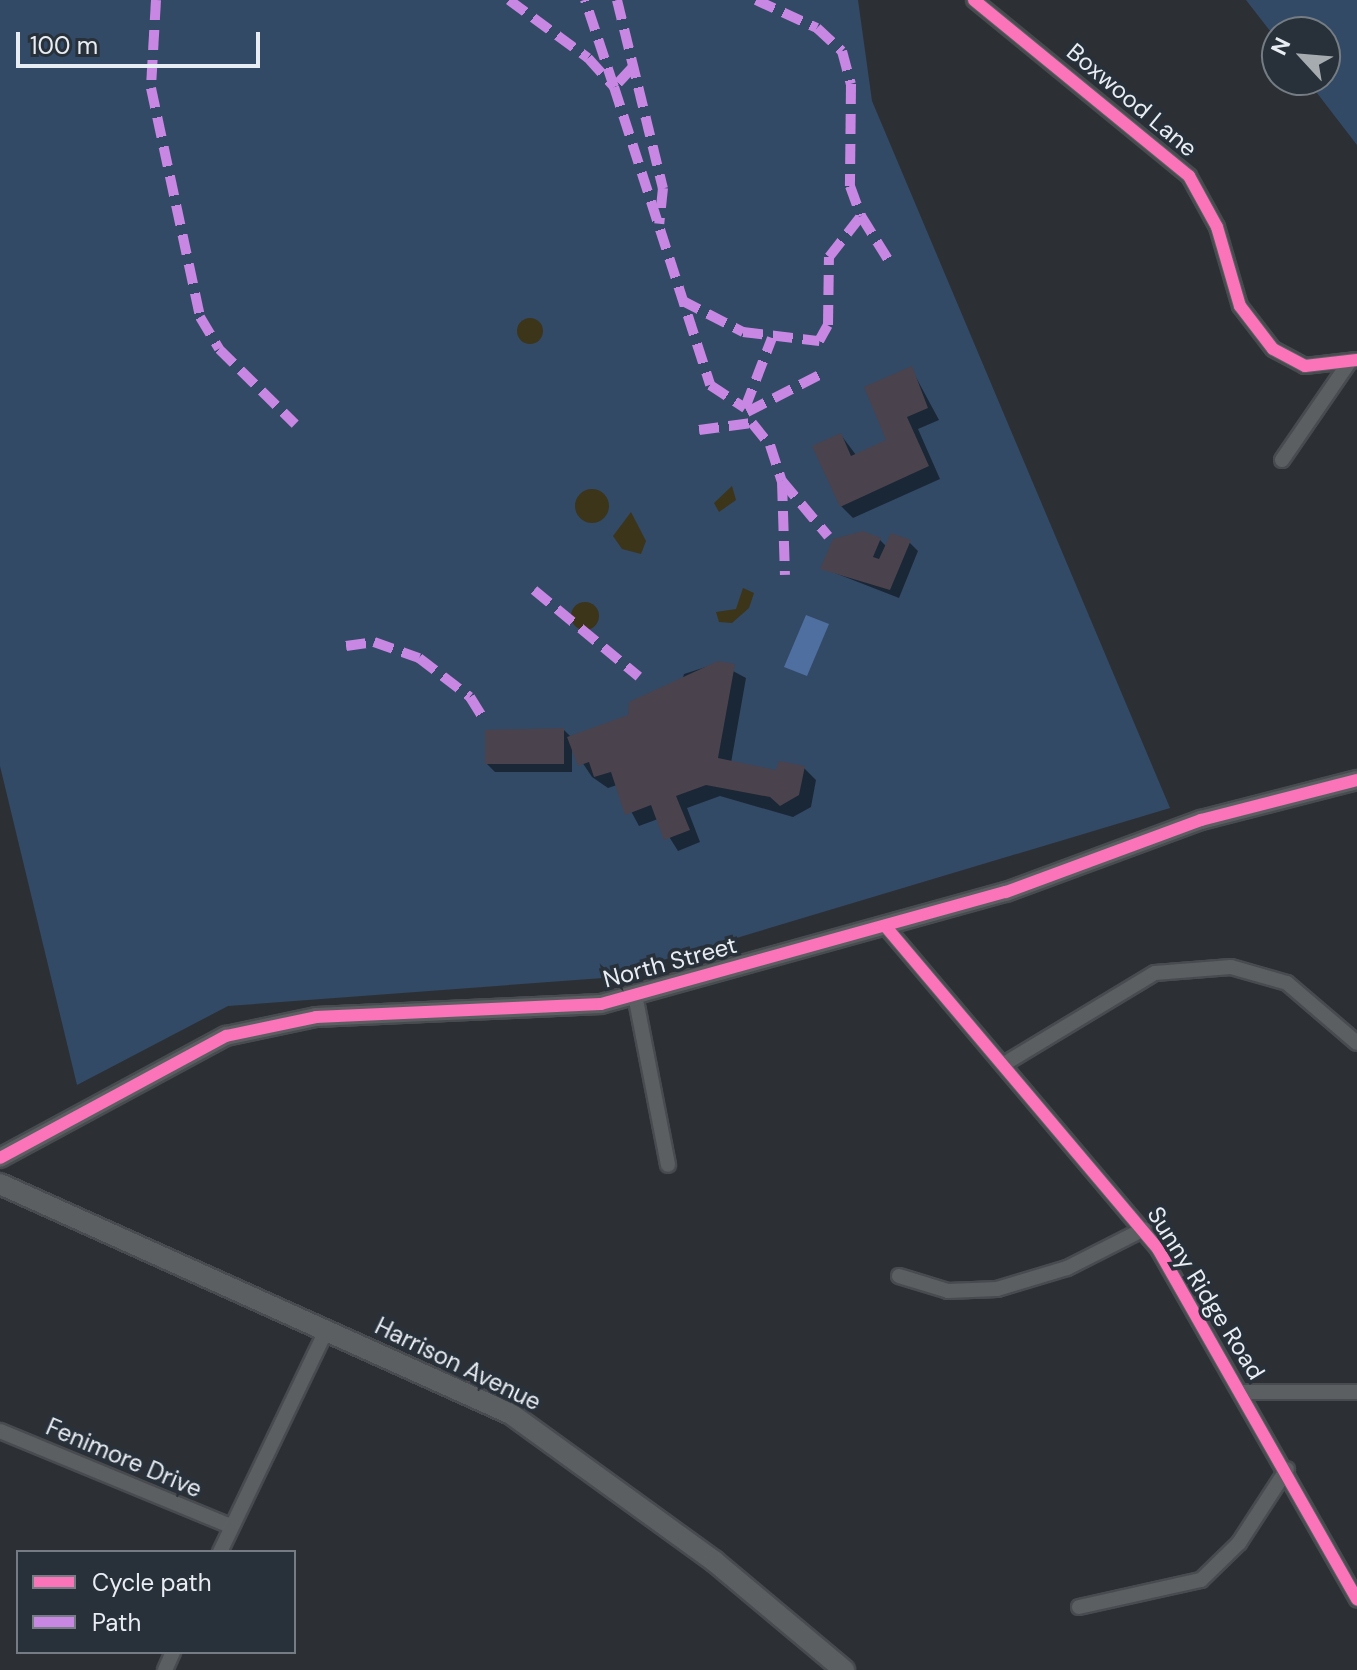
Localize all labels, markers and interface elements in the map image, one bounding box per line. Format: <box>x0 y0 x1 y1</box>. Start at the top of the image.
scale bar <box>20 16 264 66</box>
north arrow <box>1261 16 1341 96</box>
text: 100 m <box>30 30 98 61</box>
text: N <box>1264 33 1297 60</box>
street label: Boxwood Lane <box>1061 37 1203 163</box>
street label: North Street <box>600 930 740 994</box>
street label: Sunny Ridge Road <box>1141 1201 1271 1385</box>
street label: Harrison Avenue <box>370 1311 546 1417</box>
street label: Fenimore Drive <box>42 1412 206 1504</box>
legend <box>16 1550 296 1654</box>
text: Cycle path <box>92 1567 211 1598</box>
text: Path <box>92 1607 141 1638</box>

